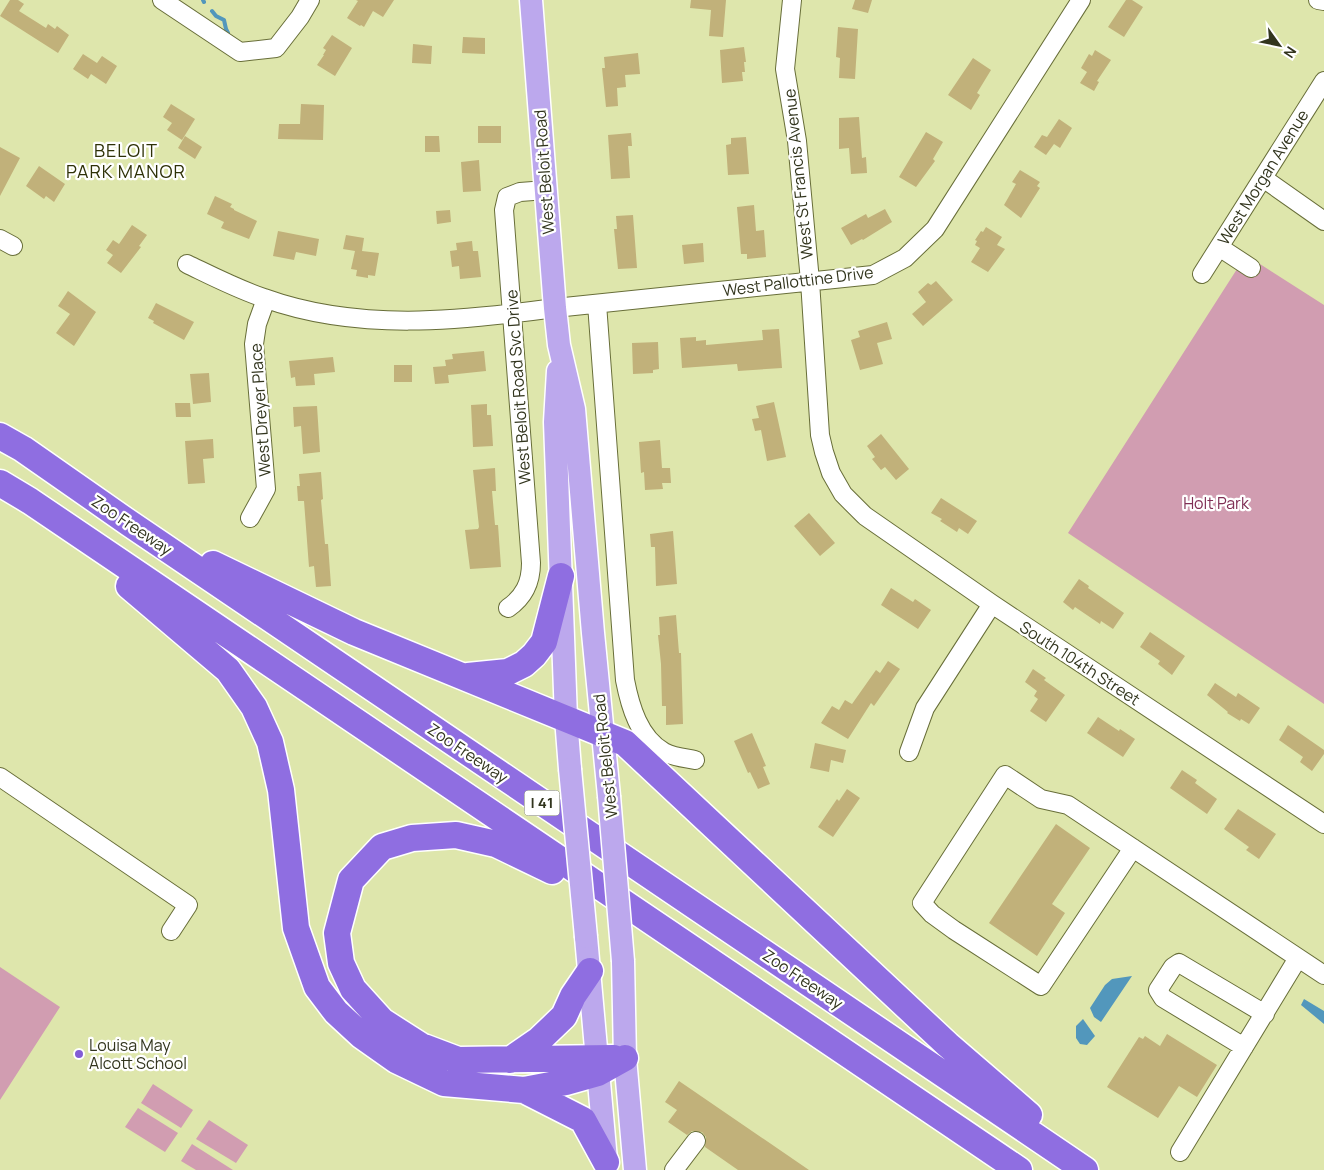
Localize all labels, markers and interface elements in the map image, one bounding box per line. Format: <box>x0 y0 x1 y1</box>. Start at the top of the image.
north arrow <box>1254 20 1304 70</box>
text: N <box>1280 43 1301 62</box>
street label: West St Francis Avenue <box>778 88 818 260</box>
street label: West Morgan Avenue <box>1212 105 1314 249</box>
street label: West Beloit Road <box>529 109 559 235</box>
district label: BELOIT PARK MANOR <box>66 138 186 183</box>
street label: West Pallottine Drive <box>721 261 875 301</box>
street label: West Beloit Road Svc Drive <box>500 289 536 485</box>
street label: West Dreyer Place <box>244 343 276 477</box>
street label: Zoo Freeway <box>87 490 177 560</box>
park label: Holt Park <box>1183 492 1250 514</box>
street label: South 104th Street <box>1016 616 1144 710</box>
street label: West Beloit Road <box>588 693 622 819</box>
street label: Zoo Freeway <box>423 718 513 788</box>
road number: I 41 <box>524 790 560 816</box>
street label: Zoo Freeway <box>758 944 848 1014</box>
place label: Louisa May Alcott School <box>89 1034 187 1074</box>
marker: Louisa May Alcott School <box>73 1048 85 1060</box>

